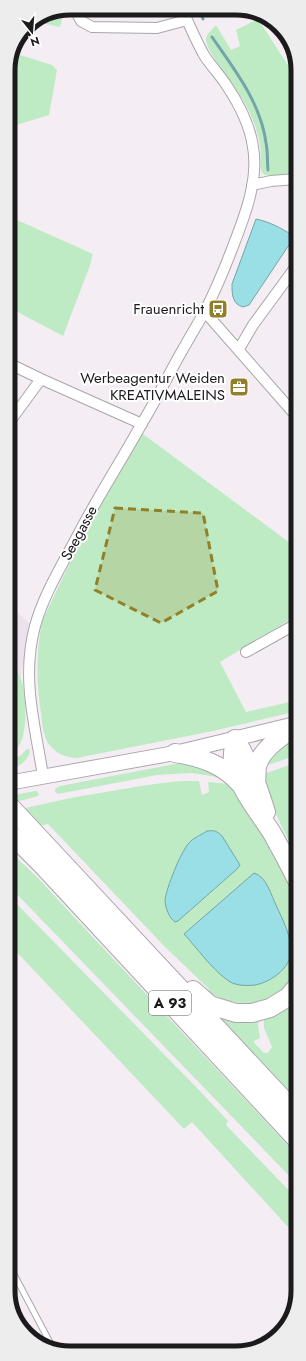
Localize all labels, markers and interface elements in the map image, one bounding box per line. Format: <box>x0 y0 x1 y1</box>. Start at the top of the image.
north arrow <box>12 12 52 52</box>
text: N <box>28 33 41 50</box>
place label: Frauenricht <box>133 298 204 320</box>
bus stop icon: Frauenricht <box>207 298 229 320</box>
place label: Werbeagentur Weiden KREATIVMALEINS <box>80 367 225 406</box>
office icon: Werbeagentur Weiden KREATIVMALEINS <box>228 376 250 398</box>
street label: Seegasse <box>55 501 103 564</box>
road number: A 93 <box>149 991 191 1015</box>

